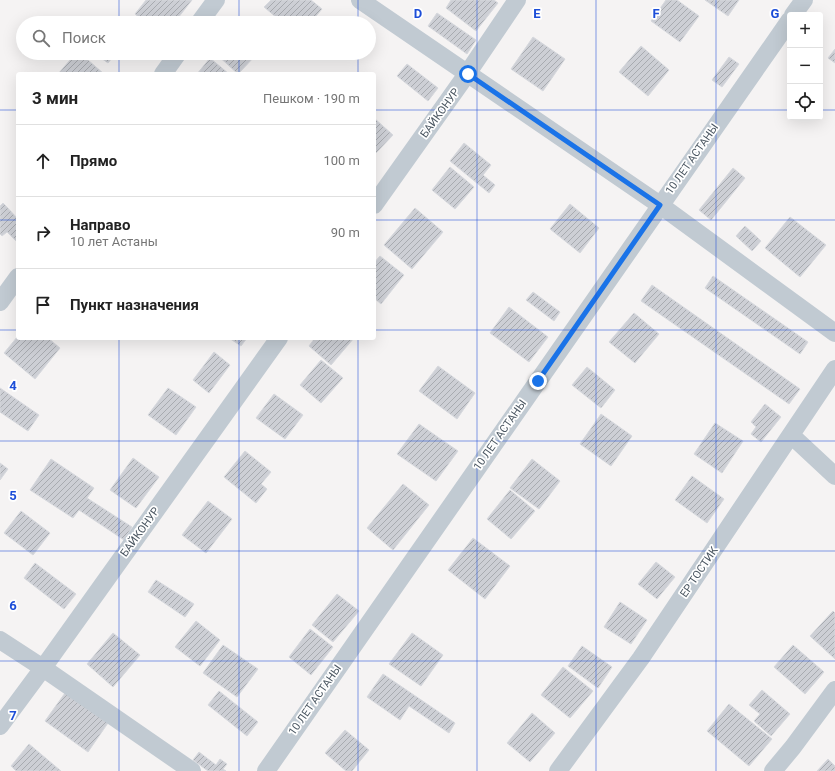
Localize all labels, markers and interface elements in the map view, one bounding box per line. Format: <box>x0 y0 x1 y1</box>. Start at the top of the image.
text: D <box>414 6 422 21</box>
text: E <box>533 6 541 21</box>
text: F <box>652 6 660 21</box>
text: G <box>771 6 780 21</box>
map controls <box>787 12 823 120</box>
button: + <box>787 12 823 48</box>
search box <box>16 16 376 60</box>
icon: search <box>30 27 52 49</box>
text: Поиск <box>62 29 106 47</box>
button: − <box>787 48 823 84</box>
route start <box>459 65 477 83</box>
button: locate <box>787 84 823 120</box>
street label: БАЙКОНУР <box>418 86 462 140</box>
text: 3 мин <box>32 88 78 108</box>
text: Пешком · 190 m <box>263 91 360 106</box>
street label: 10 ЛЕТ АСТАНЫ <box>663 121 721 197</box>
icon: ahead <box>32 150 54 172</box>
text: Прямо <box>70 152 117 170</box>
text: 100 m <box>323 153 360 168</box>
text: Направо <box>70 216 131 234</box>
icon: right <box>32 222 54 244</box>
text: 90 m <box>331 225 360 240</box>
text: 10 лет Астаны <box>70 234 158 249</box>
icon: arrive <box>32 294 54 316</box>
text: Пункт назначения <box>70 296 199 314</box>
route end <box>529 372 547 390</box>
text: 4 <box>9 378 17 393</box>
street label: 10 ЛЕТ АСТАНЫ <box>471 397 529 473</box>
text: 5 <box>9 488 17 503</box>
street label: БАЙКОНУР <box>118 505 162 559</box>
street label: ЕР ТОСТИК <box>677 543 721 600</box>
text: 6 <box>9 598 17 613</box>
street label: 10 ЛЕТ АСТАНЫ <box>286 662 344 738</box>
text: 7 <box>9 708 17 723</box>

